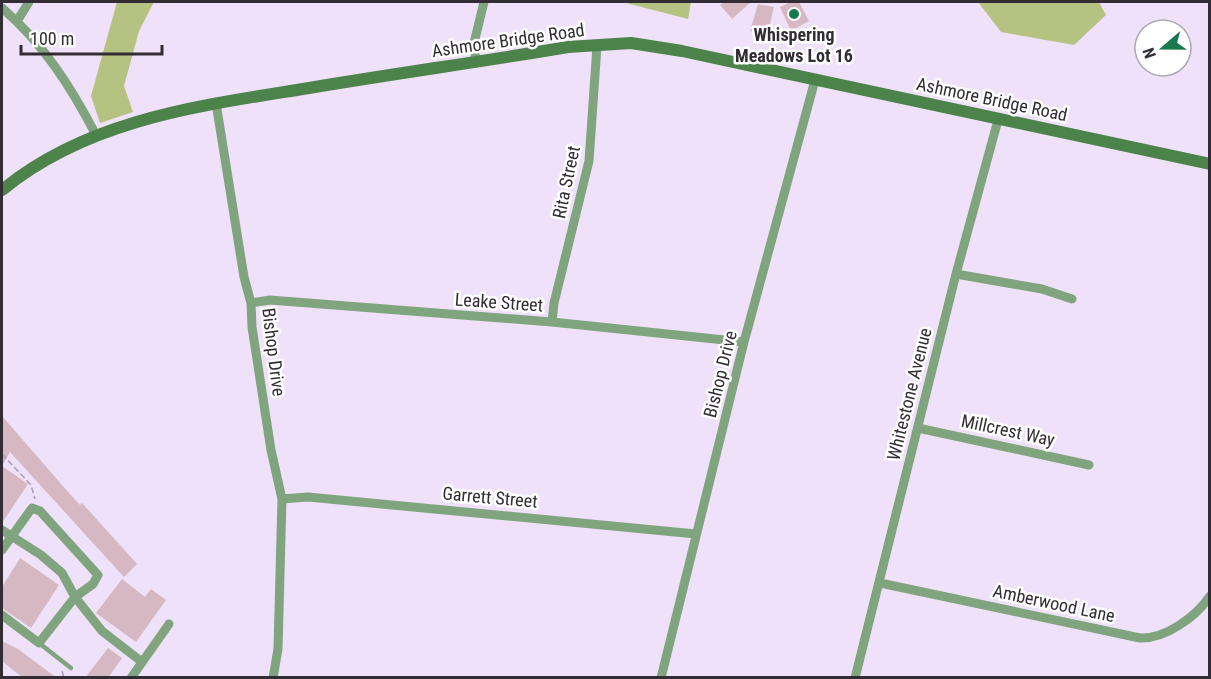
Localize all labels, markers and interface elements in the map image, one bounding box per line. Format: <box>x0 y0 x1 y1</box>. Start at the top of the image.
marker: Whispering Meadows Lot 16 <box>787 7 801 21</box>
scale bar <box>21 18 162 56</box>
north arrow <box>1133 18 1193 78</box>
street label: Ashmore Bridge Road <box>430 19 586 61</box>
place label: Whispering Meadows Lot 16 <box>735 24 853 66</box>
text: 100 m <box>30 28 74 49</box>
text: N <box>1139 45 1160 61</box>
street label: Ashmore Bridge Road <box>915 73 1069 125</box>
street label: Rita Street <box>548 144 584 220</box>
street label: Leake Street <box>454 288 544 316</box>
street label: Bishop Drive <box>258 307 290 397</box>
street label: Whitestone Avenue <box>882 326 936 462</box>
street label: Bishop Drive <box>699 328 741 420</box>
street label: Millcrest Way <box>959 410 1057 450</box>
street label: Garrett Street <box>442 482 538 512</box>
street label: Amberwood Lane <box>991 580 1117 626</box>

